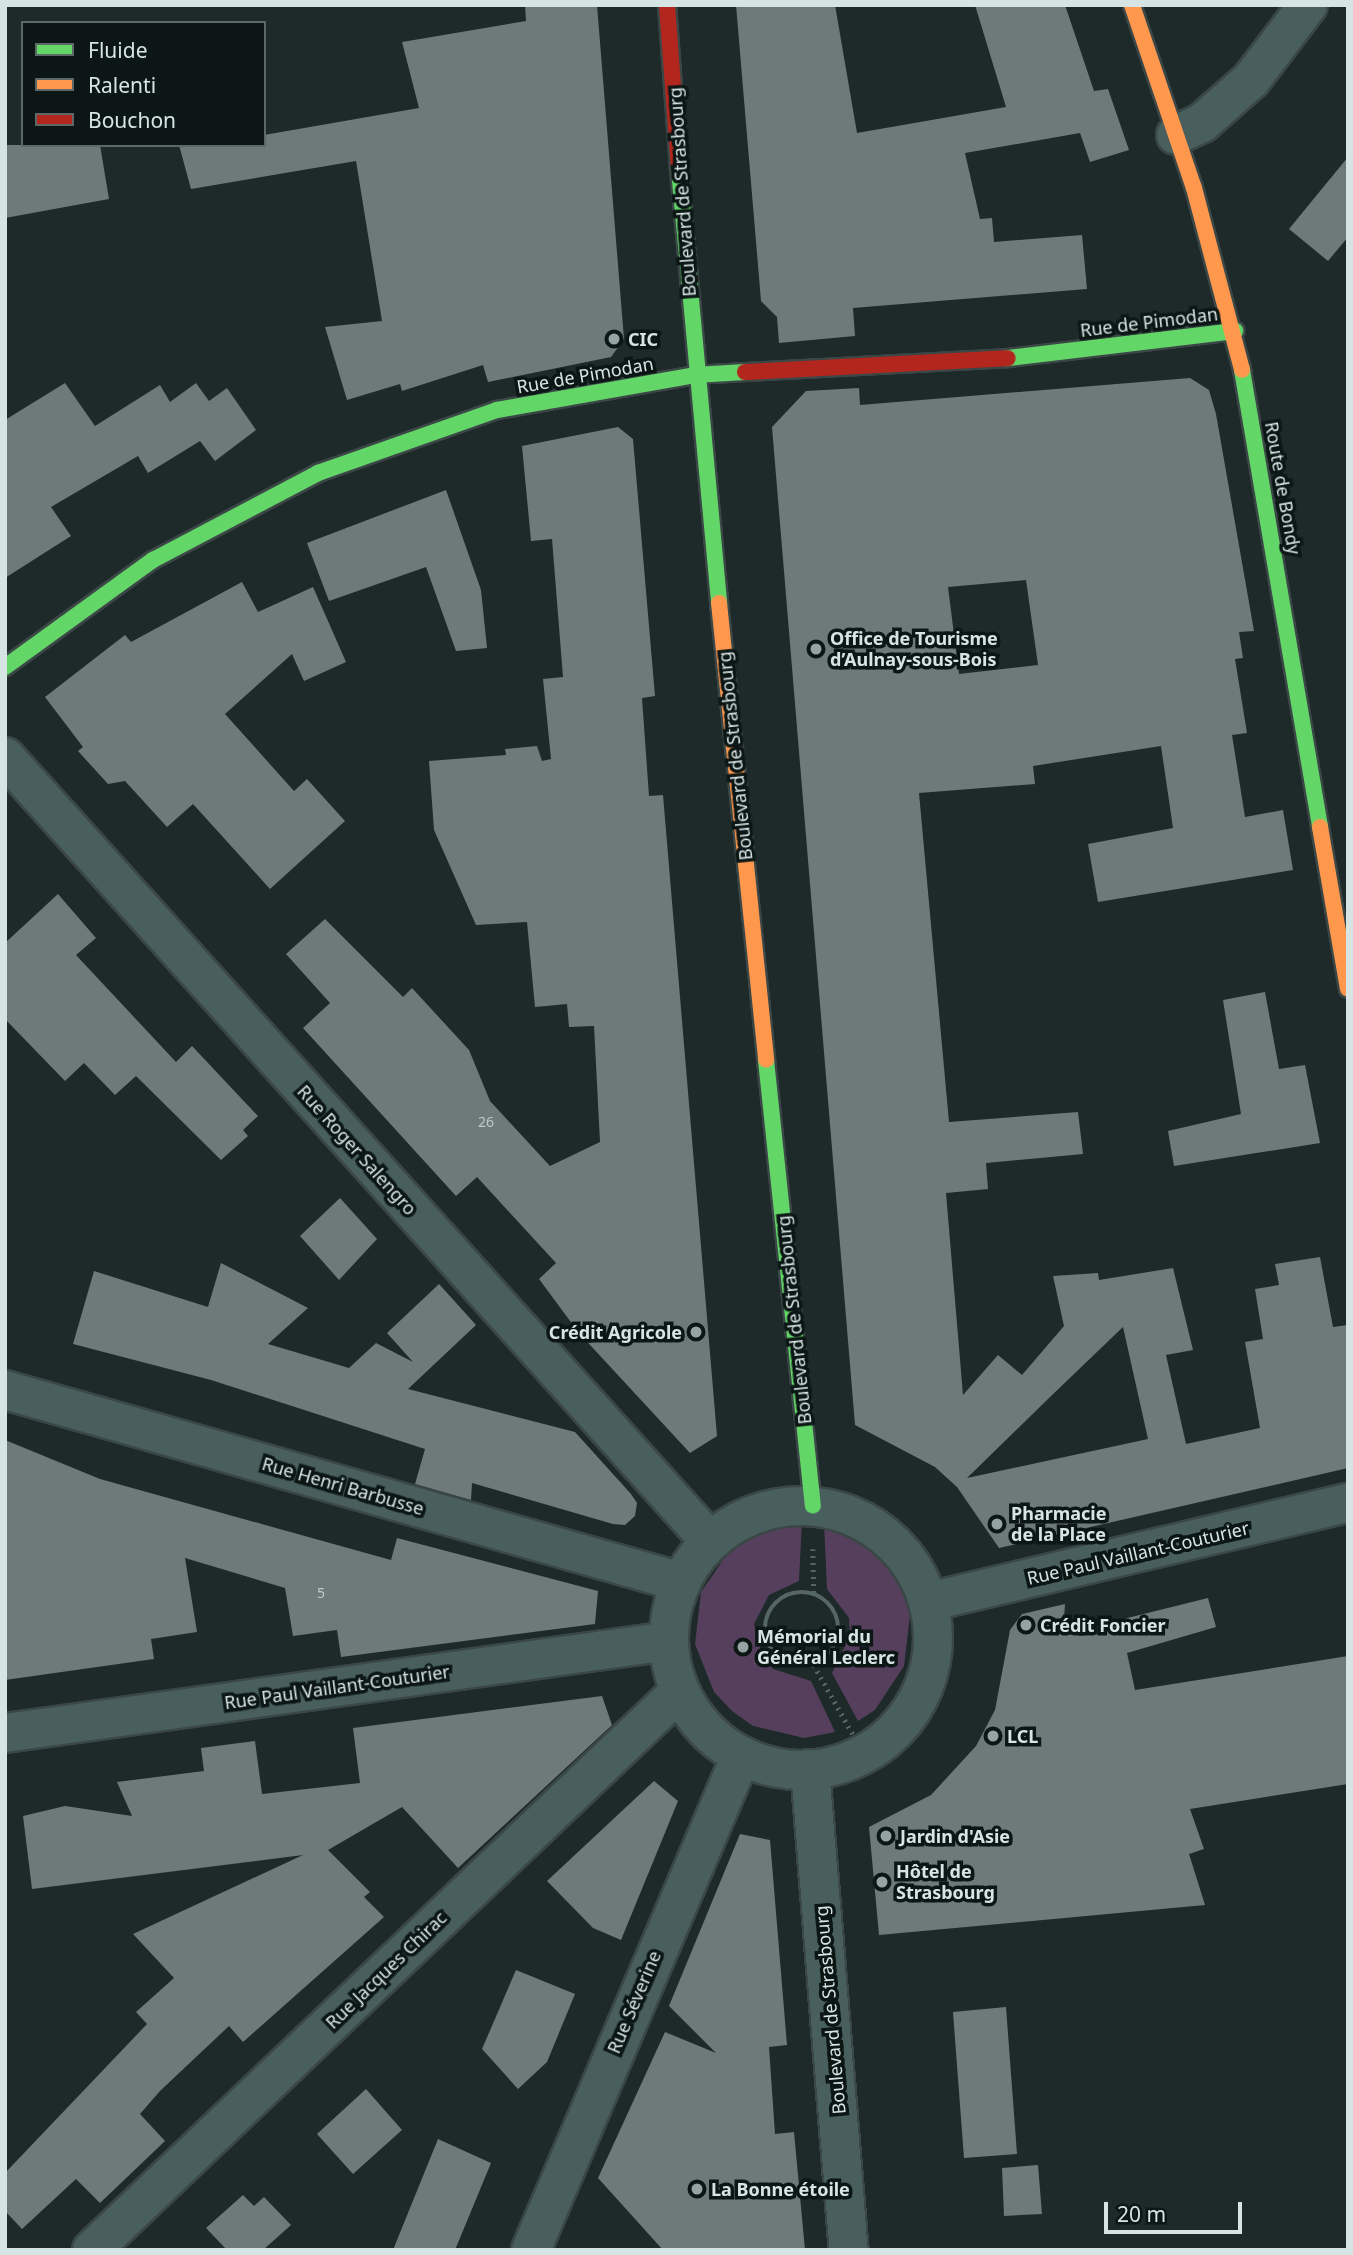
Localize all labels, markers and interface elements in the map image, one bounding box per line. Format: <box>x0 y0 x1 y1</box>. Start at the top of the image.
legend <box>21 21 266 147</box>
text: Fluide <box>88 36 147 64</box>
text: Ralenti <box>88 71 156 99</box>
street label: Boulevard de Strasbourg <box>664 87 700 297</box>
text: Bouchon <box>88 106 176 134</box>
street label: Rue de Pimodan <box>1079 303 1219 341</box>
place label: CIC <box>628 328 658 350</box>
marker: CIC <box>606 331 622 347</box>
street label: Rue de Pimodan <box>515 352 655 398</box>
street label: Route de Bondy <box>1261 420 1305 556</box>
place label: Office de Tourisme d’Aulnay-sous-Bois <box>830 628 998 670</box>
marker: Office de Tourisme d’Aulnay-sous-Bois <box>808 641 824 657</box>
street label: Boulevard de Strasbourg <box>713 651 757 861</box>
street label: Rue Roger Salengro <box>293 1081 421 1219</box>
house number: 26 <box>478 1114 494 1130</box>
street label: Boulevard de Strasbourg <box>772 1215 816 1425</box>
place label: Crédit Agricole <box>549 1321 682 1343</box>
marker: Crédit Agricole <box>688 1324 704 1340</box>
street label: Rue Henri Barbusse <box>260 1453 426 1519</box>
place label: Pharmacie de la Place <box>1011 1503 1106 1546</box>
marker: Pharmacie de la Place <box>989 1516 1005 1532</box>
street label: Rue Paul Vaillant-Couturier <box>1025 1517 1251 1589</box>
house number: 5 <box>317 1585 325 1601</box>
place label: Crédit Foncier <box>1040 1614 1166 1636</box>
marker: Crédit Foncier <box>1018 1617 1034 1633</box>
place label: Mémorial du Général Leclerc <box>757 1626 895 1668</box>
marker: Mémorial du Général Leclerc <box>735 1639 751 1655</box>
street label: Rue Paul Vaillant-Couturier <box>223 1660 451 1714</box>
place label: LCL <box>1007 1725 1038 1747</box>
marker: LCL <box>985 1728 1001 1744</box>
place label: Jardin d'Asie <box>900 1825 1010 1847</box>
marker: Jardin d'Asie <box>878 1828 894 1844</box>
place label: Hôtel de Strasbourg <box>896 1861 995 1904</box>
marker: Hôtel de Strasbourg <box>874 1874 890 1890</box>
street label: Boulevard de Strasbourg <box>810 1905 850 2115</box>
street label: Rue Jacques Chirac <box>321 1907 451 2033</box>
street label: Rue Séverine <box>603 1947 665 2057</box>
place label: La Bonne étoile <box>711 2178 850 2200</box>
marker: La Bonne étoile <box>689 2181 705 2197</box>
scale bar <box>1108 2188 1246 2232</box>
text: 20 m <box>1117 2200 1166 2228</box>

